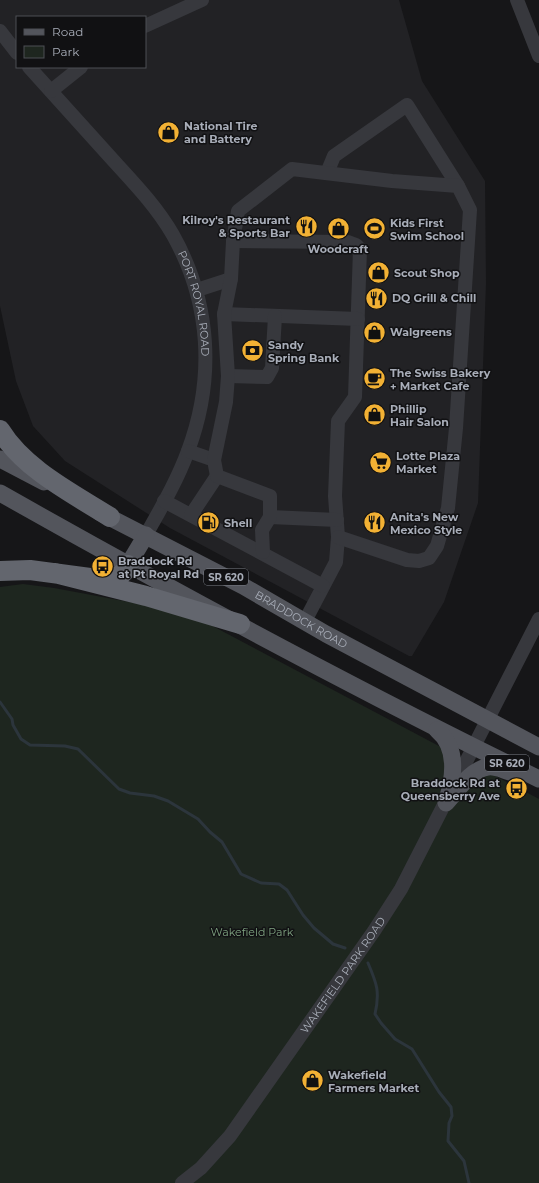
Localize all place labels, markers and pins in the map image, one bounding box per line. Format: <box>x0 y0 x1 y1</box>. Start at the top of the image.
shop icon: National Tire and Battery <box>155 119 181 145</box>
place label: National Tire and Battery <box>184 119 258 146</box>
place label: Kilroy's Restaurant & Sports Bar <box>182 213 290 240</box>
restaurant icon: Kilroy's Restaurant & Sports Bar <box>293 213 319 239</box>
shop icon: Woodcraft <box>325 216 351 242</box>
sports icon: Kids First Swim School <box>361 216 387 242</box>
place label: Kids First Swim School <box>390 216 464 243</box>
place label: Woodcraft <box>308 242 369 256</box>
shop icon: Scout Shop <box>365 260 391 286</box>
place label: Scout Shop <box>394 266 460 280</box>
restaurant icon: DQ Grill & Chill <box>364 285 390 311</box>
place label: DQ Grill & Chill <box>392 291 476 305</box>
shop icon: Walgreens <box>361 319 387 345</box>
place label: Walgreens <box>390 325 452 339</box>
bank icon: Sandy Spring Bank <box>240 338 266 364</box>
place label: Sandy Spring Bank <box>268 338 340 365</box>
cafe icon: The Swiss Bakery + Market Cafe <box>362 366 388 392</box>
place label: The Swiss Bakery + Market Cafe <box>390 366 491 393</box>
shop icon: Phillip Hair Salon <box>362 402 388 428</box>
place label: Phillip Hair Salon <box>390 402 449 429</box>
supermarket icon: Lotte Plaza Market <box>368 449 394 475</box>
place label: Lotte Plaza Market <box>396 449 460 476</box>
fuel station icon: Shell <box>195 510 221 536</box>
restaurant icon: Anita's New Mexico Style <box>362 510 388 536</box>
place label: Anita's New Mexico Style <box>389 510 462 537</box>
place label: Shell <box>224 516 252 530</box>
bus stop icon: Braddock Rd at Pt Royal Rd <box>89 554 115 580</box>
place label: Braddock Rd at Pt Royal Rd <box>118 554 199 581</box>
place label: Braddock Rd at Queensberry Ave <box>401 776 500 803</box>
bus stop icon: Braddock Rd at Queensberry Ave <box>503 776 529 802</box>
shop icon: Wakefield Farmers Market <box>300 1068 326 1094</box>
place label: Wakefield Farmers Market <box>328 1068 419 1095</box>

